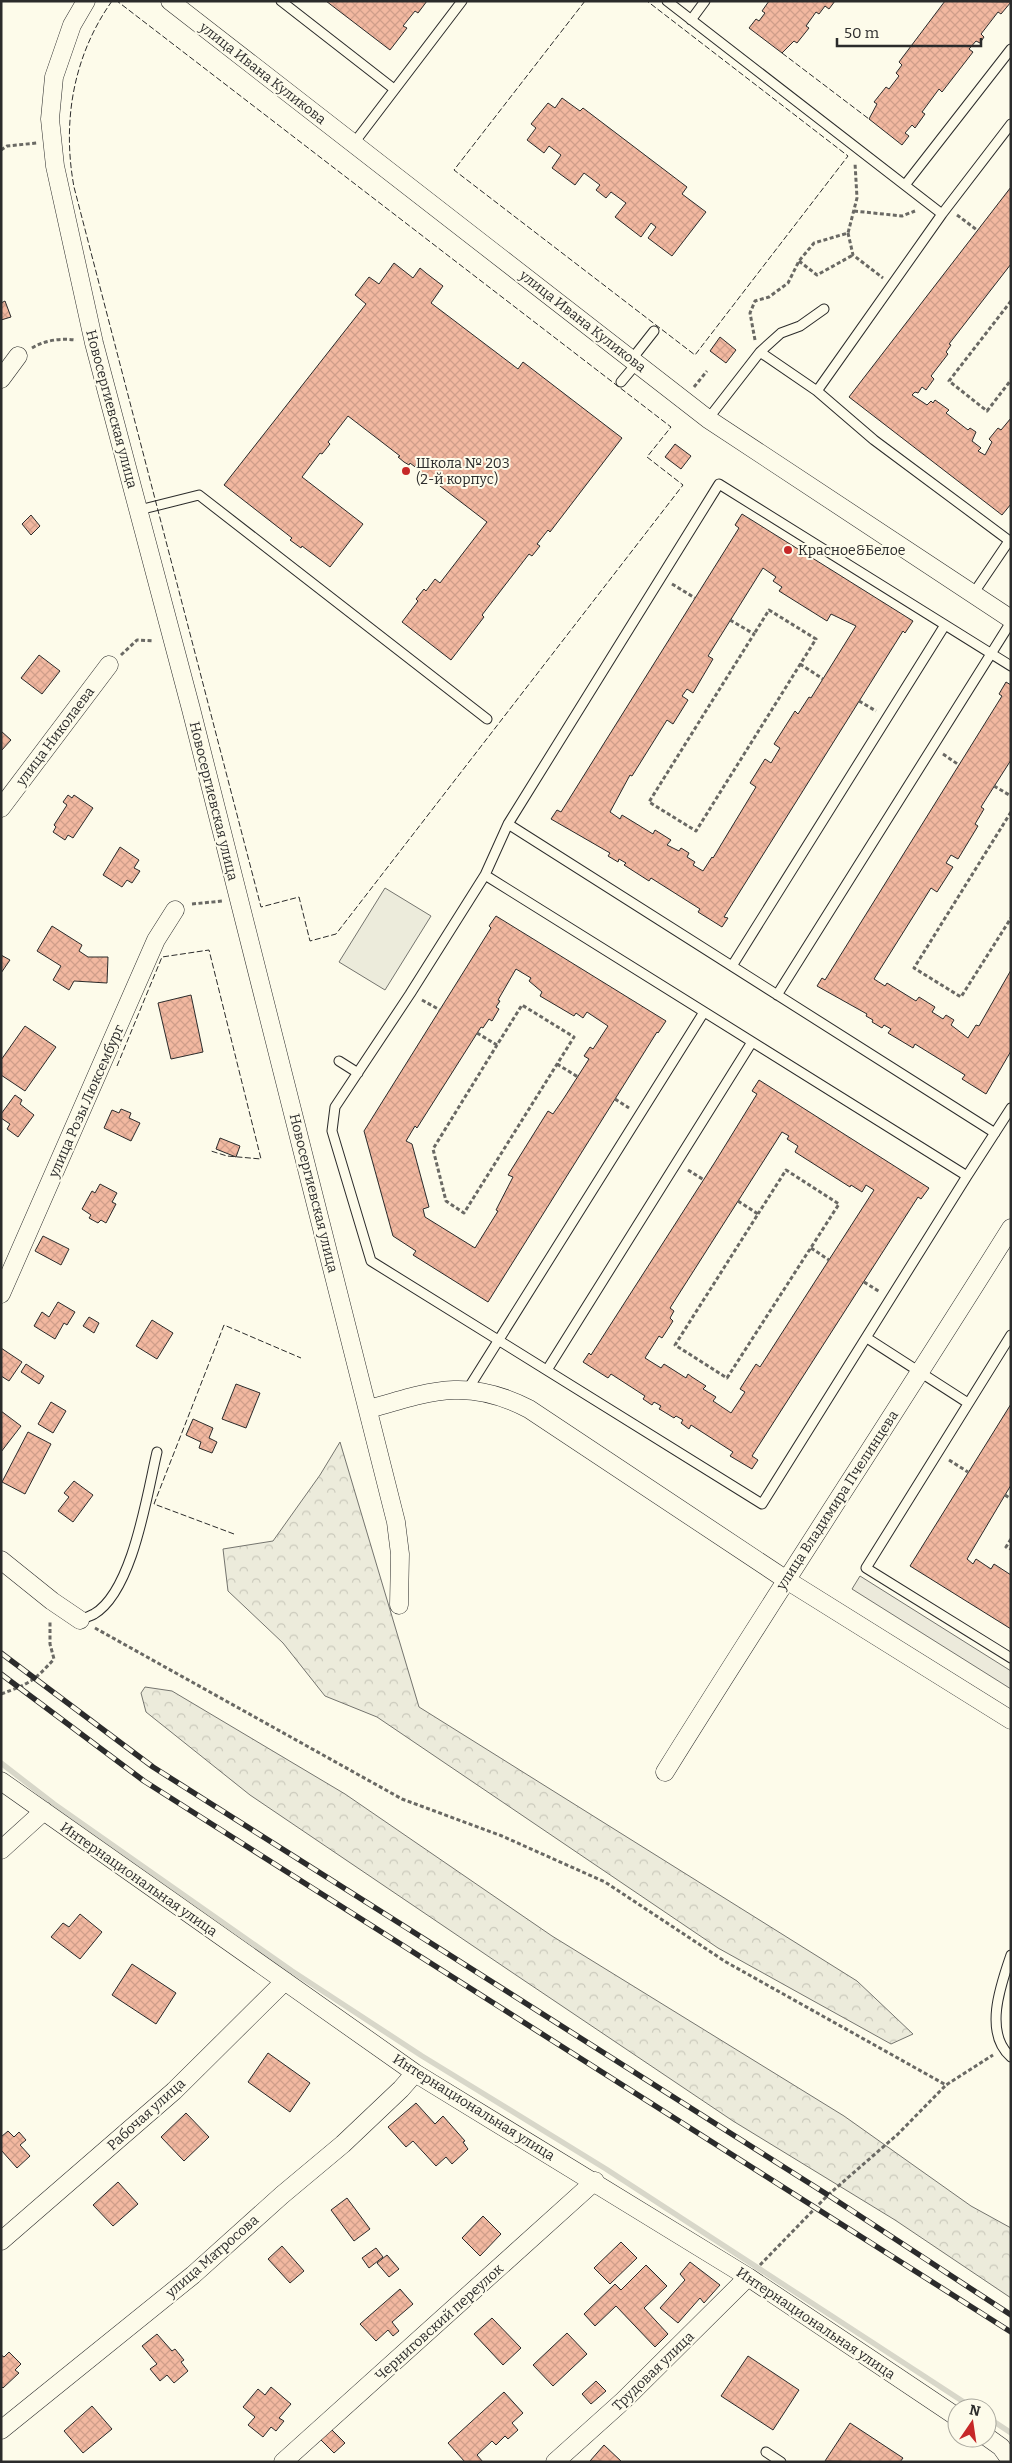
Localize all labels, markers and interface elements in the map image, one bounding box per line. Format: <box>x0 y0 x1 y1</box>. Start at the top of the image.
scale bar <box>837 15 981 47</box>
street label: улица Ивана Куликова <box>195 18 330 128</box>
text: 50 m <box>844 24 880 42</box>
street label: улица Ивана Куликова <box>515 266 650 376</box>
street label: Новосергиевская улица <box>82 328 141 491</box>
place label: Школа № 203 (2-й корпус) <box>416 455 510 488</box>
marker: Школа № 203 (2-й корпус) <box>400 465 412 477</box>
place label: Красное&Белое <box>798 542 905 559</box>
marker: Красное&Белое <box>782 544 794 556</box>
street label: улица Николаева <box>12 683 98 790</box>
street label: Новосергиевская улица <box>185 720 242 883</box>
street label: улица Розы Люксембург <box>45 1022 128 1181</box>
street label: Новосергиевская улица <box>285 1112 342 1275</box>
street label: улица Владимира Пчелинцева <box>772 1407 902 1594</box>
street label: Интернациональная улица <box>57 1819 221 1940</box>
street label: Интернациональная улица <box>390 2050 558 2165</box>
street label: Рабочая улица <box>104 2075 189 2154</box>
street label: улица Матросова <box>162 2211 262 2302</box>
street label: Черниговский переулок <box>372 2260 507 2384</box>
street label: Интернациональная улица <box>733 2264 899 2383</box>
street label: Трудовая улица <box>609 2328 698 2415</box>
north arrow <box>947 2398 997 2448</box>
text: N <box>968 2401 982 2420</box>

